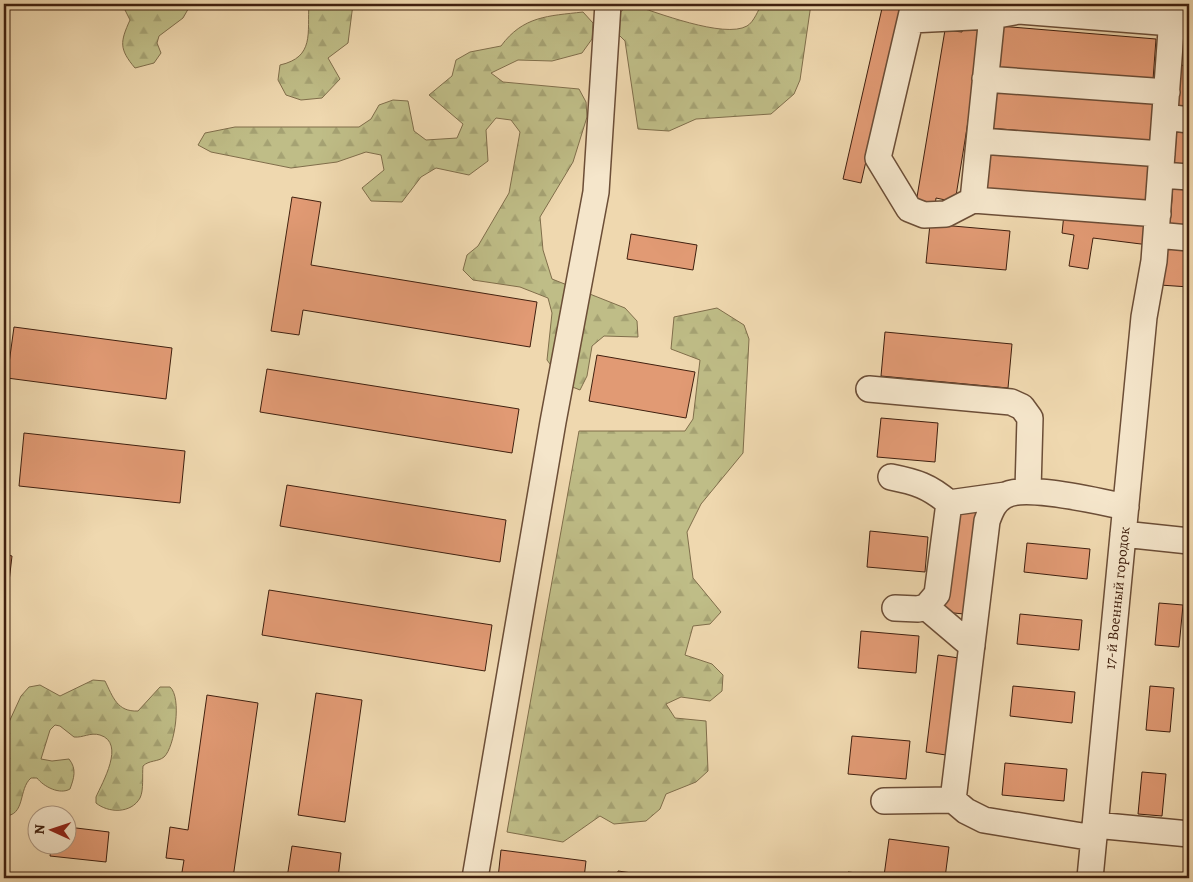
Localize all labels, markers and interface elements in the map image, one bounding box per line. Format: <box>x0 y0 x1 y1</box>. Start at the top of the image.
street label: 17-й Военный городок <box>1100 525 1134 670</box>
north arrow <box>28 804 78 854</box>
text: N <box>30 824 49 835</box>

